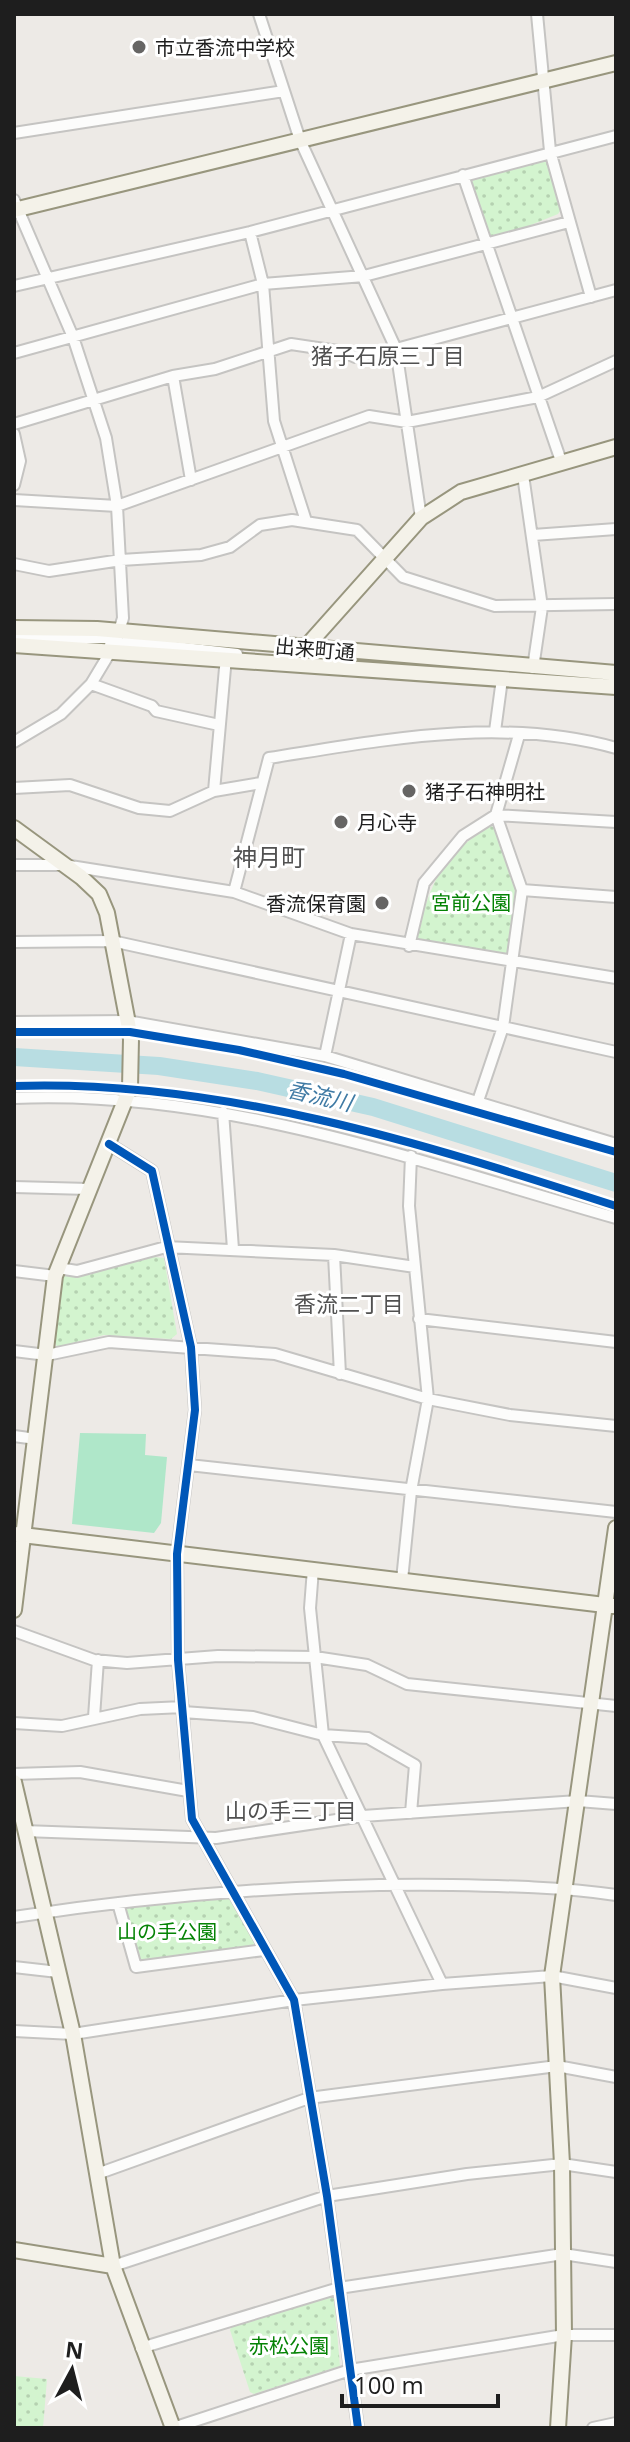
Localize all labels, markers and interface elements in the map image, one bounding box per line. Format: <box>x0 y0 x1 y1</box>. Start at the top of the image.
place label: 市立香流中学校 <box>155 34 295 61</box>
marker: 市立香流中学校 <box>130 38 148 56</box>
district label: 猪子石原三丁目 <box>311 340 465 370</box>
street label: 出来町通 <box>274 632 356 666</box>
place label: 猪子石神明社 <box>425 778 545 805</box>
marker: 猪子石神明社 <box>400 782 418 800</box>
place label: 月心寺 <box>357 809 417 836</box>
marker: 月心寺 <box>332 813 350 831</box>
district label: 神月町 <box>233 840 305 873</box>
park label: 宮前公園 <box>431 889 511 916</box>
place label: 香流保育園 <box>266 890 366 917</box>
marker: 香流保育園 <box>373 894 391 912</box>
water label: 香流川 <box>284 1073 357 1117</box>
district label: 香流二丁目 <box>294 1288 404 1318</box>
district label: 山の手三丁目 <box>225 1795 357 1825</box>
park label: 山の手公園 <box>117 1918 217 1945</box>
north arrow <box>32 2330 112 2410</box>
park label: 赤松公園 <box>249 2332 329 2359</box>
text: N <box>64 2333 85 2365</box>
scale bar <box>342 2358 498 2408</box>
text: 100 m <box>354 2368 424 2401</box>

